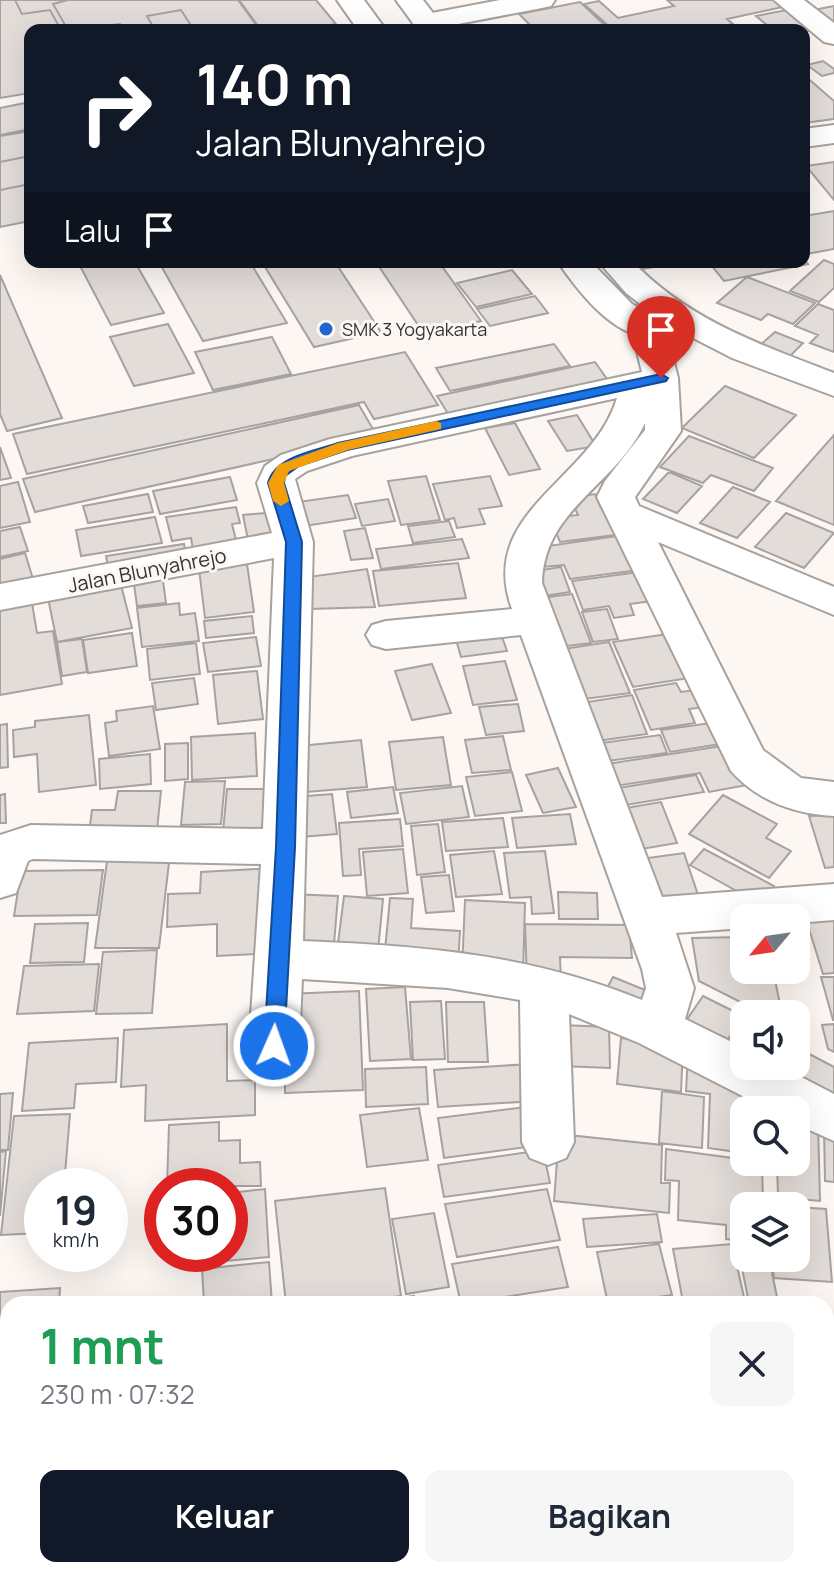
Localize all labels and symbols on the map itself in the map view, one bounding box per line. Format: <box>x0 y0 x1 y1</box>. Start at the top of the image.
pin <box>627 296 695 378</box>
place label: SMK 3 Yogyakarta <box>342 317 487 341</box>
marker: SMK 3 Yogyakarta <box>317 320 335 338</box>
street label: Jalan Blunyahrejo <box>65 541 229 599</box>
north arrow <box>730 904 810 984</box>
position arrow <box>232 1004 316 1088</box>
speed limit sign: 30 <box>144 1168 248 1272</box>

